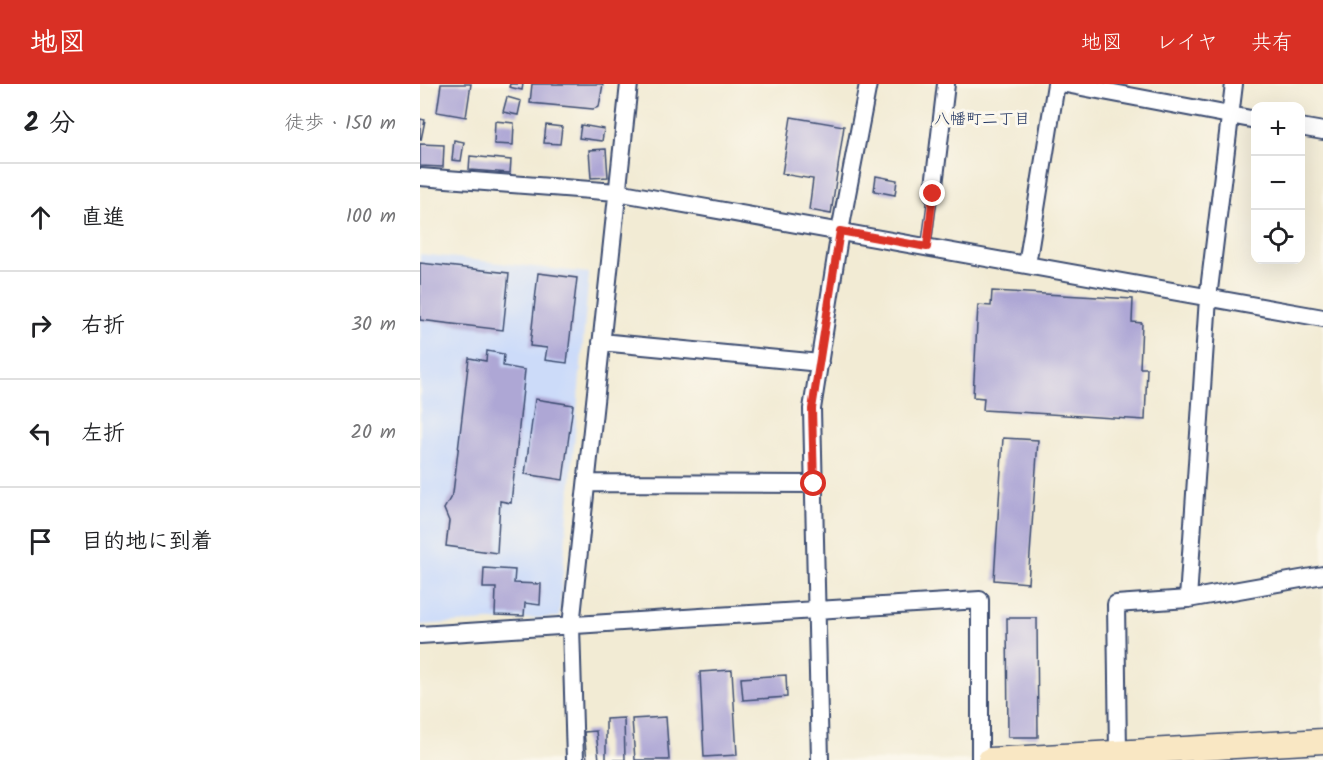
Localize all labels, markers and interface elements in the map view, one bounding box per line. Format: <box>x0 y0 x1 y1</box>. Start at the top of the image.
text: 地図 <box>30 21 86 66</box>
text: 地図 <box>1081 27 1123 60</box>
text: レイヤ <box>1156 27 1218 60</box>
text: 共有 <box>1251 27 1293 60</box>
map controls <box>1251 102 1305 264</box>
button: + <box>1251 102 1305 156</box>
text: 2 分 <box>24 103 75 145</box>
district label: 八幡町二丁目 <box>934 107 1030 132</box>
text: 徒歩 · 150 m <box>284 108 396 140</box>
button: − <box>1251 156 1305 210</box>
route end <box>919 180 945 206</box>
icon: ahead <box>24 201 57 234</box>
text: 直進 <box>81 201 125 236</box>
text: 100 m <box>346 201 396 233</box>
button: locate <box>1251 210 1305 264</box>
icon: right <box>24 309 57 342</box>
text: 右折 <box>81 309 125 344</box>
text: 30 m <box>351 309 396 341</box>
icon: left <box>24 417 57 450</box>
text: 左折 <box>81 417 125 452</box>
text: 20 m <box>350 417 396 449</box>
route start <box>800 470 826 496</box>
icon: arrive <box>24 525 57 558</box>
text: 目的地に到着 <box>81 525 213 560</box>

